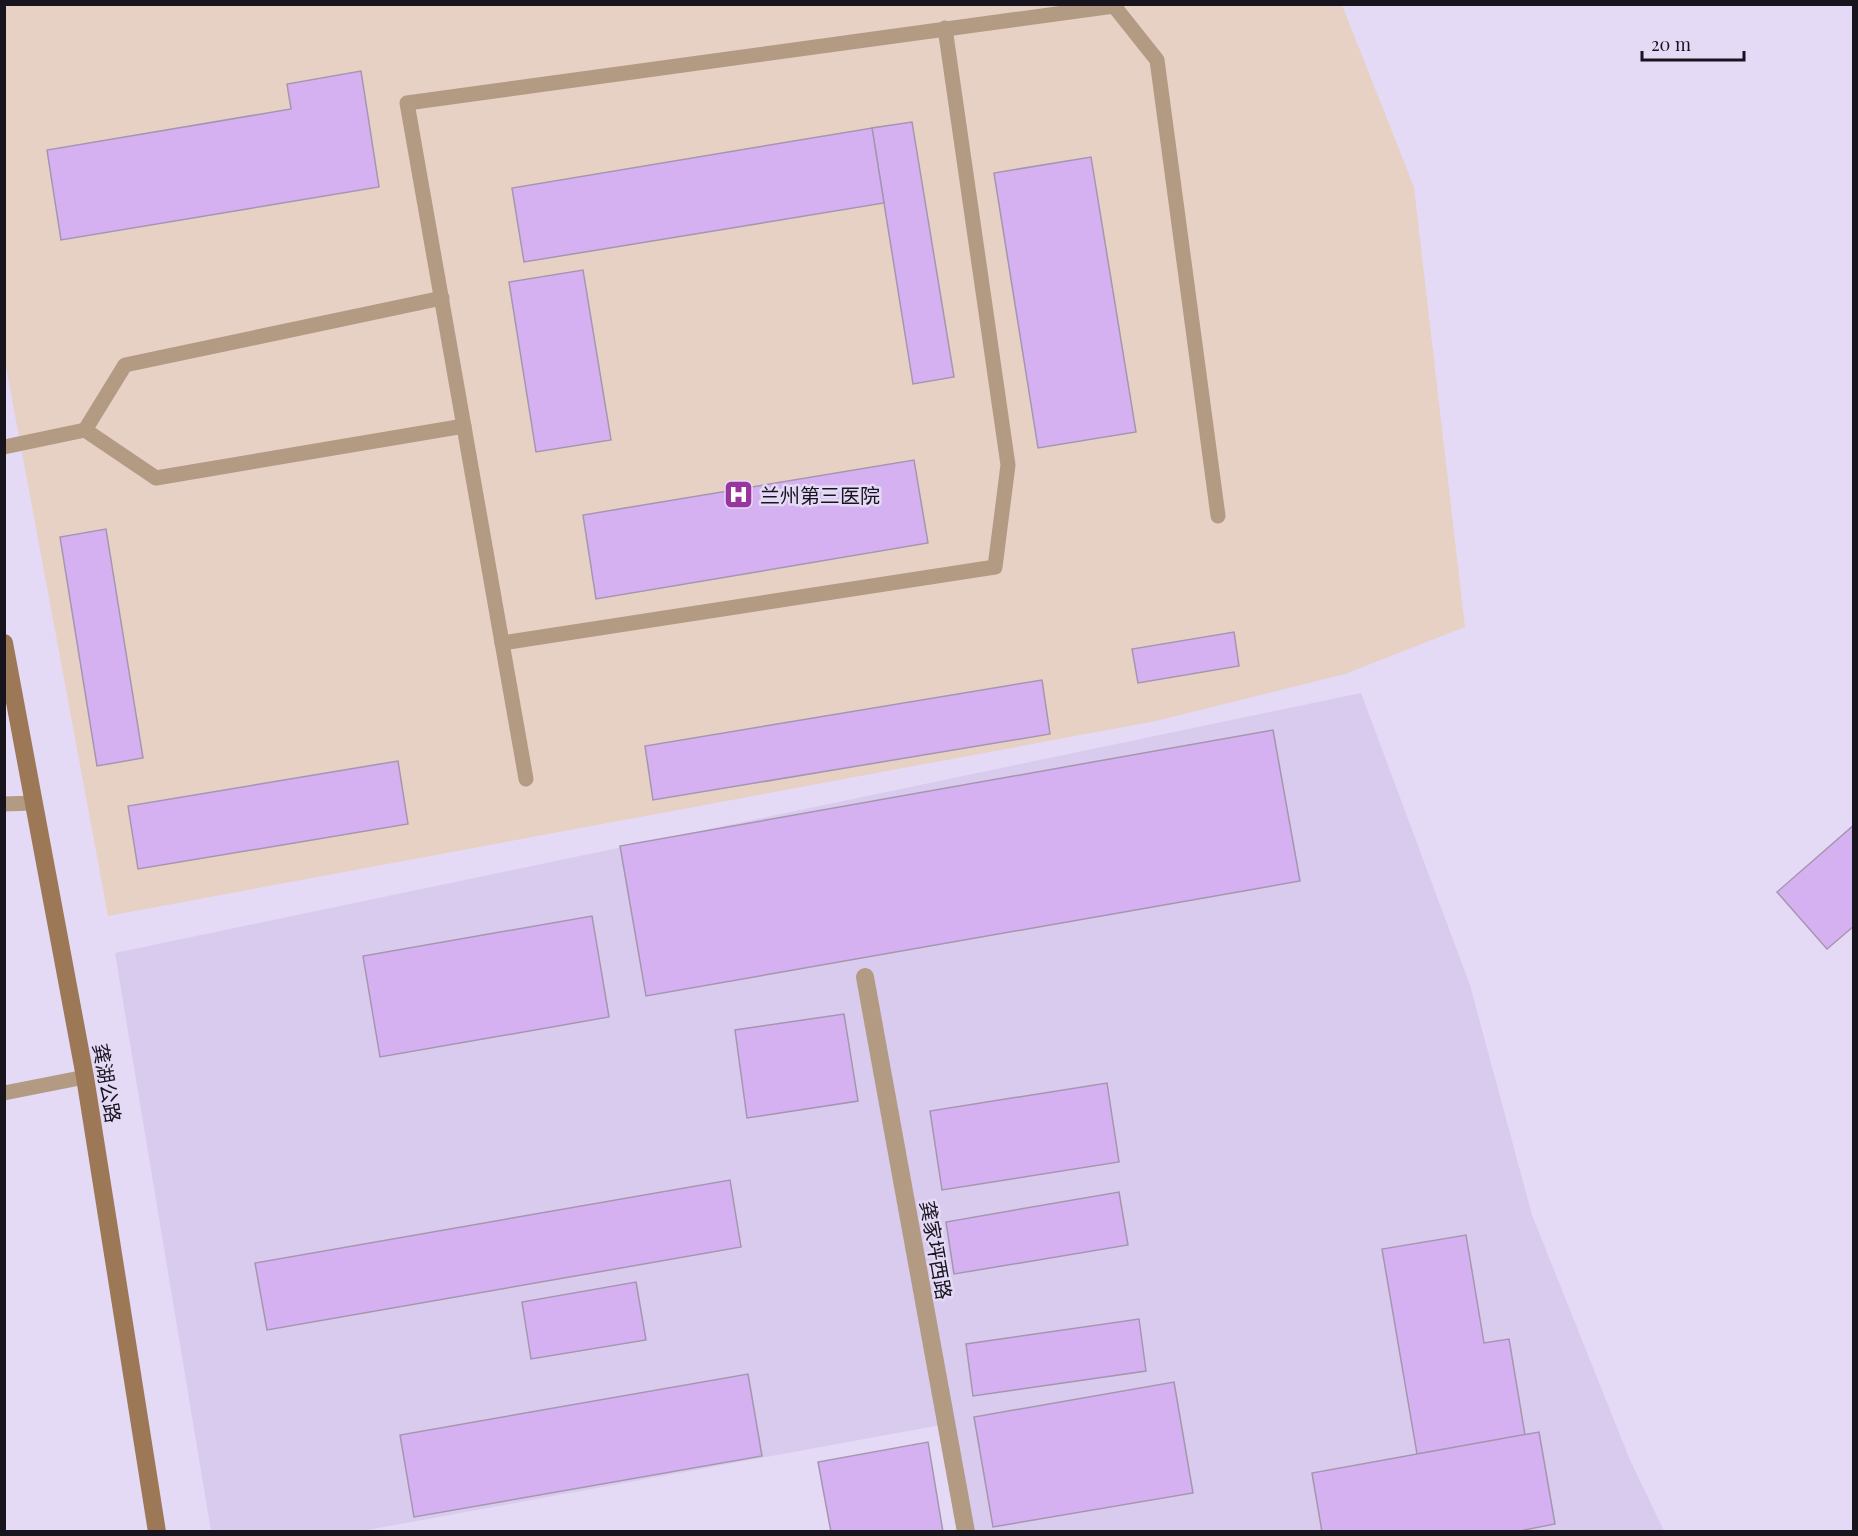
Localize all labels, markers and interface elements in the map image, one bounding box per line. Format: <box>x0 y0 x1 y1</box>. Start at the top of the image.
scale bar <box>1642 24 1744 62</box>
text: 20 m <box>1651 32 1691 56</box>
hospital icon: 兰州第三医院 <box>723 478 755 510</box>
place label: 兰州第三医院 <box>760 481 880 508</box>
street label: 龚湖公路 <box>88 1041 128 1125</box>
street label: 龚家坪西路 <box>915 1198 959 1302</box>

